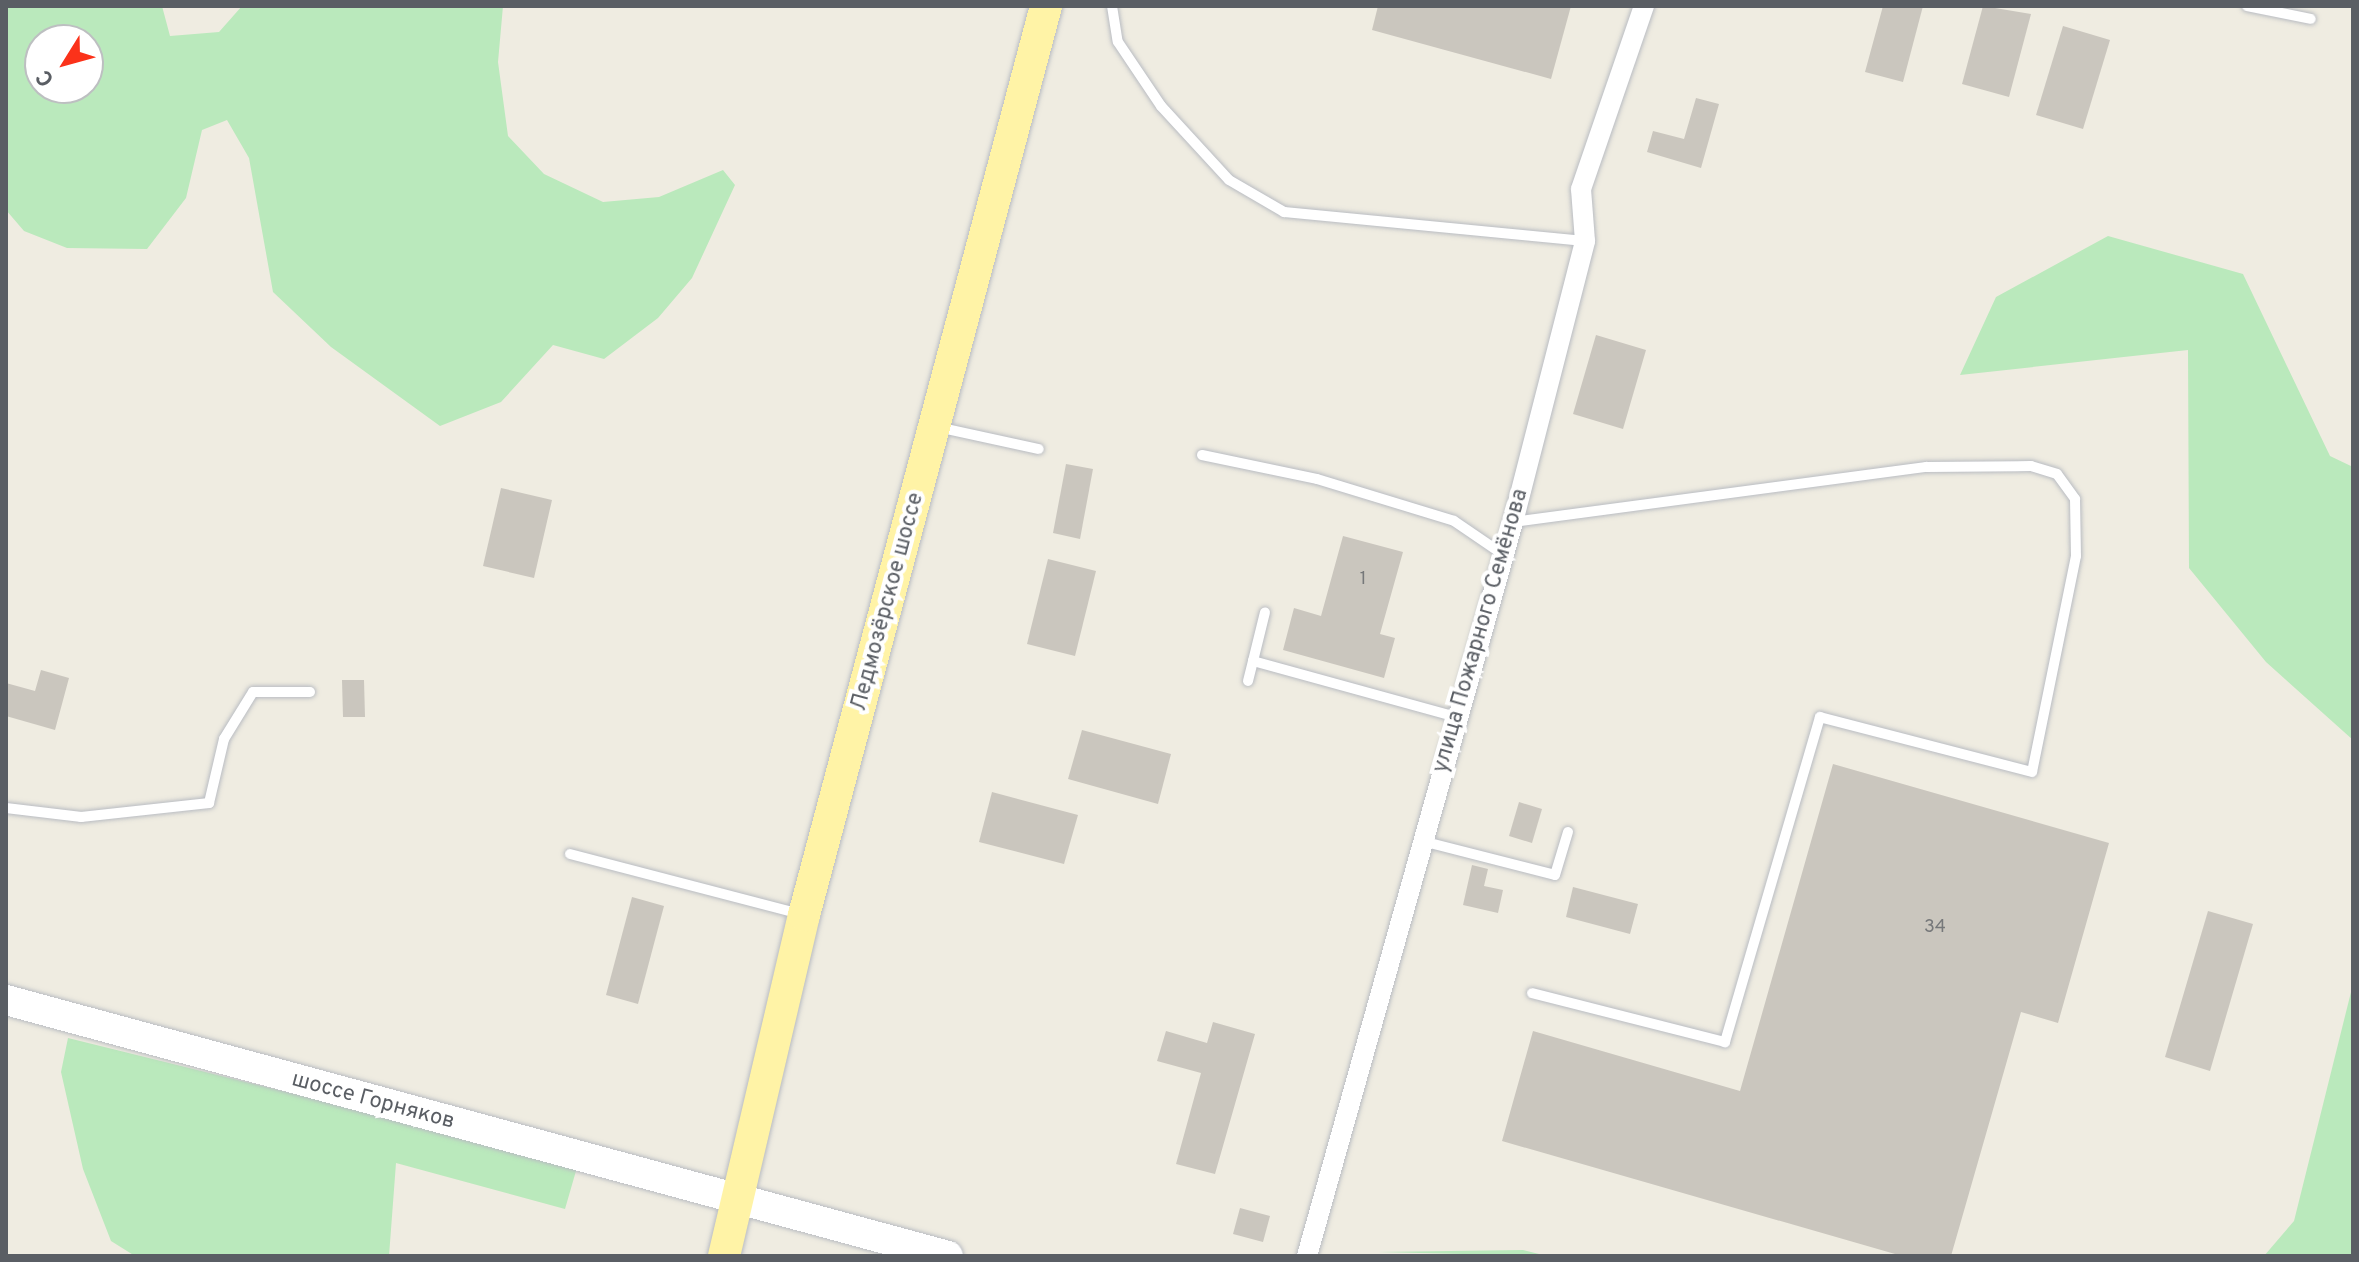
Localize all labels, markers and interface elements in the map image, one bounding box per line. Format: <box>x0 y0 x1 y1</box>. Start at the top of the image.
north arrow <box>24 24 104 104</box>
text: С <box>31 64 61 91</box>
street label: улица Пожарного Семёнова <box>1428 486 1534 776</box>
street label: Ледмозёрское шоссе <box>846 490 930 714</box>
house number: 1 <box>1360 569 1366 591</box>
house number: 34 <box>1924 917 1946 939</box>
street label: шоссе Горняков <box>289 1067 457 1135</box>

